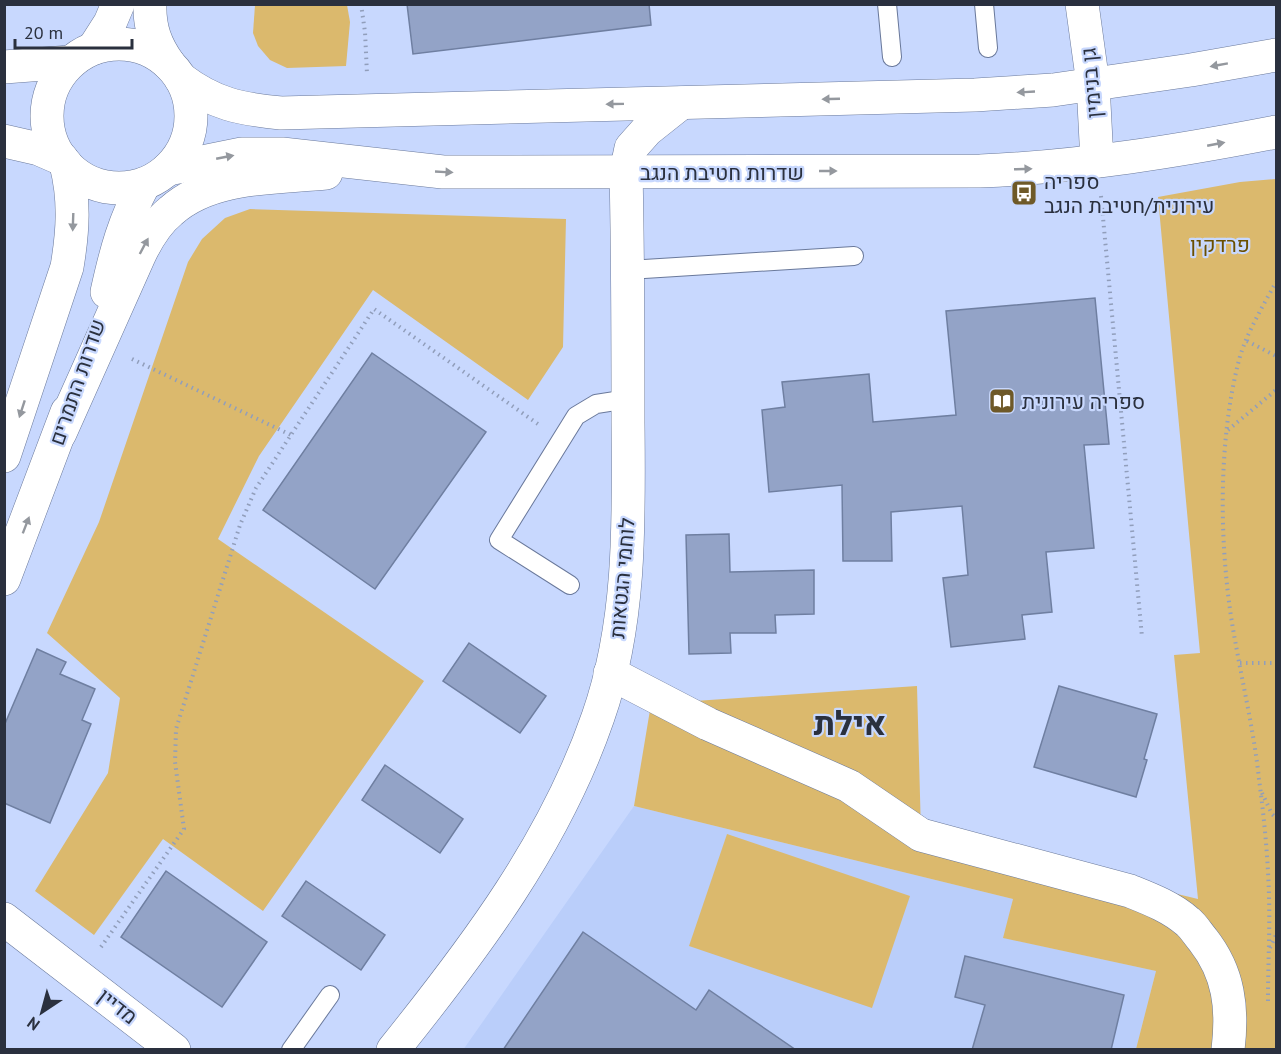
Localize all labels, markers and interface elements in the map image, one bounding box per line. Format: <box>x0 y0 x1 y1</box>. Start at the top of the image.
scale bar <box>15 12 132 50</box>
text: 20 m <box>24 21 63 44</box>
street label: גן בנימין <box>1074 47 1108 119</box>
one-way arrow <box>1209 61 1228 70</box>
one-way arrow <box>1016 87 1035 96</box>
one-way arrow <box>821 94 840 103</box>
one-way arrow <box>606 100 625 109</box>
one-way arrow <box>1207 139 1226 148</box>
one-way arrow <box>216 152 235 161</box>
street label: שדרות חטיבת הנגב <box>640 159 804 186</box>
one-way arrow <box>1013 165 1032 174</box>
one-way arrow <box>818 166 837 176</box>
one-way arrow <box>434 167 453 176</box>
place label: ספריה עירונית/חטיבת הנגב <box>1044 168 1214 219</box>
bus stop icon: ספריה עירונית/חטיבת הנגב <box>1009 178 1039 208</box>
one-way arrow <box>69 212 78 231</box>
park label: פרדקין <box>1190 231 1250 258</box>
one-way arrow <box>139 237 149 254</box>
street label: שדרות התמרים <box>43 315 111 449</box>
library icon: ספריה עירונית <box>987 386 1017 416</box>
place label: ספריה עירונית <box>1022 388 1145 415</box>
one-way arrow <box>16 400 26 418</box>
one-way arrow <box>21 515 31 533</box>
street label: לוחמי הגטאות <box>603 516 641 640</box>
district label: אילת <box>814 701 886 744</box>
north arrow <box>12 982 72 1042</box>
street label: מדיין <box>93 982 143 1030</box>
text: N <box>23 1013 43 1035</box>

